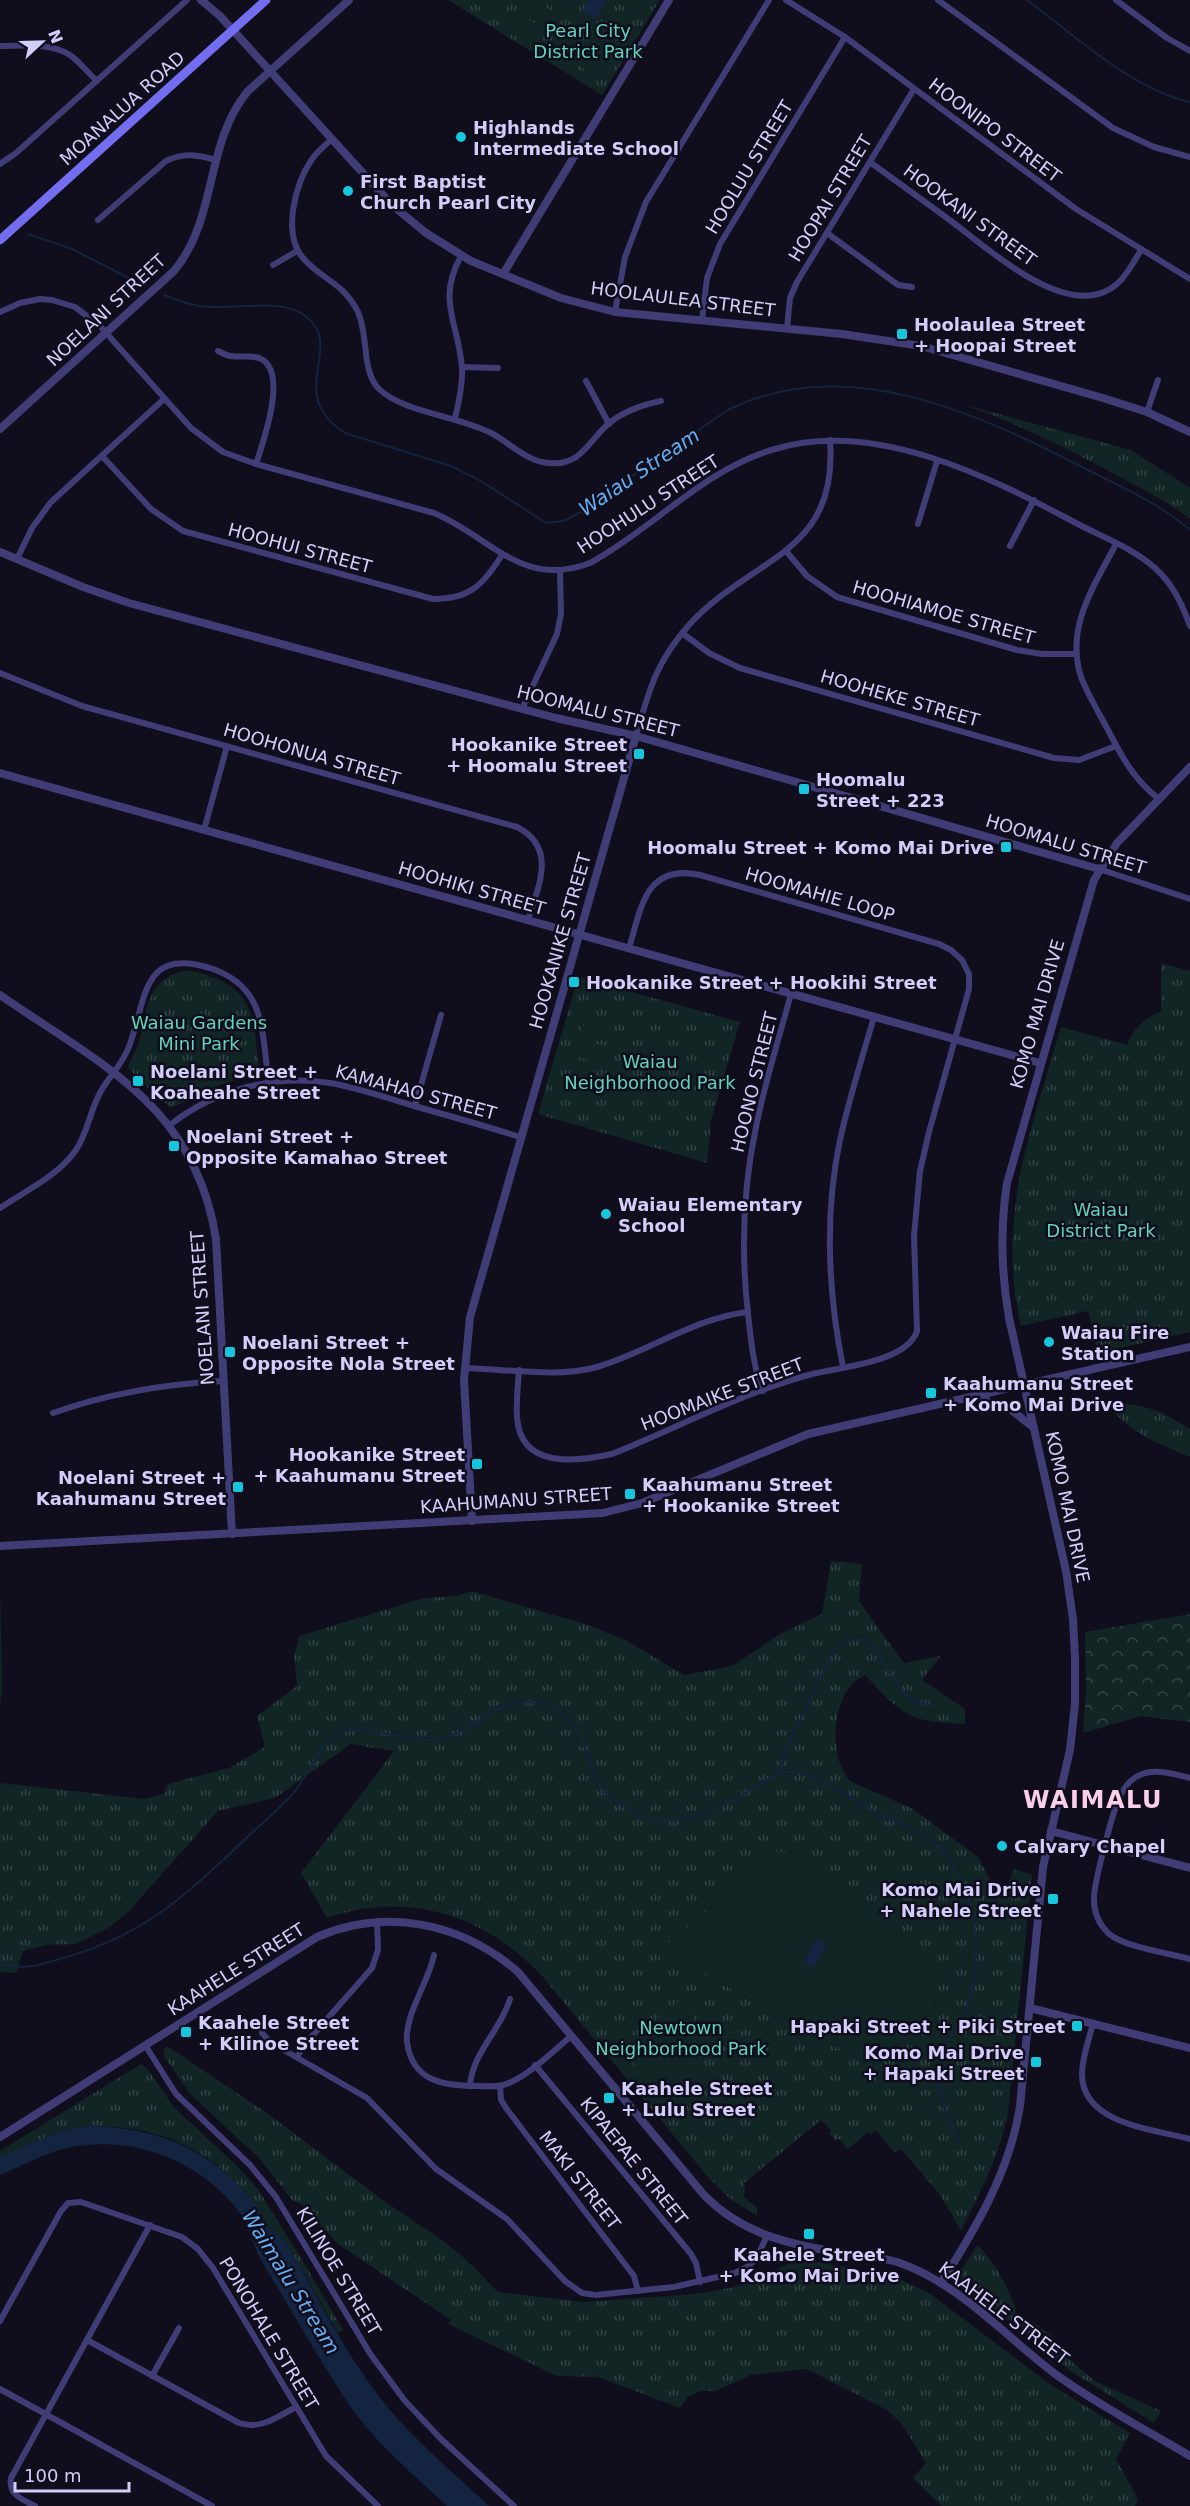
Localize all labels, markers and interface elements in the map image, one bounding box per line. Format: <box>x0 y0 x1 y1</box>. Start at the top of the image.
north arrow <box>12 12 72 72</box>
park label: Pearl City District Park <box>533 20 643 62</box>
text: N <box>44 27 67 46</box>
street label: MOANALUA ROAD <box>55 47 189 169</box>
street label: HOONIPO STREET <box>925 73 1066 187</box>
street label: HOOLUU STREET <box>701 96 798 237</box>
place label: Highlands Intermediate School <box>473 117 679 159</box>
marker: Highlands Intermediate School <box>454 130 468 144</box>
street label: HOOPAI STREET <box>784 130 876 265</box>
street label: HOOKANI STREET <box>900 160 1041 271</box>
place label: First Baptist Church Pearl City <box>360 171 536 213</box>
marker: First Baptist Church Pearl City <box>341 184 355 198</box>
street label: NOELANI STREET <box>42 249 171 371</box>
street label: HOOLAULEA STREET <box>589 277 778 321</box>
place label: Hoolaulea Street + Hoopai Street <box>914 314 1086 356</box>
marker: Hoolaulea Street + Hoopai Street <box>895 327 909 341</box>
water label: Waiau Stream <box>574 423 704 521</box>
street label: HOOHULU STREET <box>573 450 724 558</box>
street label: HOOHUI STREET <box>226 519 375 578</box>
street label: HOOHIAMOE STREET <box>851 576 1038 648</box>
street label: HOOHEKE STREET <box>818 665 983 731</box>
street label: HOOMALU STREET <box>515 681 682 742</box>
street label: HOOHONUA STREET <box>221 719 404 790</box>
place label: Hookanike Street + Hoomalu Street <box>446 734 627 776</box>
marker: Hookanike Street + Hoomalu Street <box>632 747 646 761</box>
place label: Hoomalu Street + 223 <box>816 769 945 811</box>
marker: Hoomalu Street + 223 <box>797 782 811 796</box>
street label: HOOMALU STREET <box>983 810 1150 879</box>
place label: Hoomalu Street + Komo Mai Drive <box>647 837 994 858</box>
marker: Hoomalu Street + Komo Mai Drive <box>999 840 1013 854</box>
street label: HOOKANIKE STREET <box>525 850 595 1031</box>
street label: HOOHIKI STREET <box>396 857 549 919</box>
street label: HOOMAHIE LOOP <box>743 863 897 925</box>
street label: KOMO MAI DRIVE <box>1006 937 1068 1091</box>
place label: Hookanike Street + Hookihi Street <box>586 972 937 993</box>
marker: Hookanike Street + Hookihi Street <box>567 975 581 989</box>
street label: HOONO STREET <box>726 1009 782 1154</box>
park label: Waiau Gardens Mini Park <box>131 1012 267 1054</box>
park label: Waiau Neighborhood Park <box>564 1051 736 1093</box>
street label: KAMAHAO STREET <box>333 1060 500 1124</box>
place label: Noelani Street + Koaheahe Street <box>150 1061 320 1103</box>
marker: Noelani Street + Koaheahe Street <box>131 1074 145 1088</box>
place label: Noelani Street + Opposite Kamahao Street <box>186 1126 448 1168</box>
marker: Noelani Street + Opposite Kamahao Street <box>167 1139 181 1153</box>
place label: Waiau Elementary School <box>618 1194 803 1236</box>
park label: Waiau District Park <box>1046 1199 1156 1241</box>
marker: Waiau Elementary School <box>599 1207 613 1221</box>
street label: NOELANI STREET <box>186 1229 218 1386</box>
place label: Waiau Fire Station <box>1061 1322 1169 1364</box>
place label: Noelani Street + Opposite Nola Street <box>242 1332 455 1374</box>
marker: Waiau Fire Station <box>1042 1335 1056 1349</box>
marker: Noelani Street + Opposite Nola Street <box>223 1345 237 1359</box>
street label: HOOMAIKE STREET <box>638 1353 807 1435</box>
place label: Kaahumanu Street + Komo Mai Drive <box>943 1373 1134 1415</box>
marker: Kaahumanu Street + Komo Mai Drive <box>924 1386 938 1400</box>
street label: KOMO MAI DRIVE <box>1042 1429 1094 1585</box>
place label: Hookanike Street + Kaahumanu Street <box>254 1444 465 1486</box>
marker: Hookanike Street + Kaahumanu Street <box>470 1457 484 1471</box>
place label: Noelani Street + Kaahumanu Street <box>36 1467 226 1509</box>
place label: Kaahumanu Street + Hookanike Street <box>642 1474 840 1516</box>
marker: Noelani Street + Kaahumanu Street <box>231 1480 245 1494</box>
street label: KAAHUMANU STREET <box>419 1483 614 1517</box>
marker: Kaahumanu Street + Hookanike Street <box>623 1487 637 1501</box>
district label: WAIMALU <box>1023 1786 1163 1814</box>
place label: Calvary Chapel <box>1014 1836 1166 1857</box>
marker: Calvary Chapel <box>995 1839 1009 1853</box>
place label: Komo Mai Drive + Nahele Street <box>879 1879 1041 1921</box>
marker: Komo Mai Drive + Nahele Street <box>1046 1892 1060 1906</box>
street label: KAAHELE STREET <box>164 1918 309 2020</box>
place label: Kaahele Street + Kilinoe Street <box>198 2012 359 2054</box>
place label: Hapaki Street + Piki Street <box>790 2016 1065 2037</box>
park label: Newtown Neighborhood Park <box>595 2017 767 2059</box>
marker: Hapaki Street + Piki Street <box>1070 2019 1084 2033</box>
marker: Kaahele Street + Kilinoe Street <box>179 2025 193 2039</box>
place label: Komo Mai Drive + Hapaki Street <box>863 2042 1024 2084</box>
marker: Komo Mai Drive + Hapaki Street <box>1029 2055 1043 2069</box>
place label: Kaahele Street + Lulu Street <box>621 2078 773 2120</box>
marker: Kaahele Street + Lulu Street <box>602 2091 616 2105</box>
street label: KIPAEPAE STREET <box>576 2093 693 2230</box>
street label: MAKI STREET <box>535 2127 626 2234</box>
street label: KILINOE STREET <box>292 2203 386 2340</box>
water label: Waimalu Stream <box>237 2205 345 2359</box>
marker: Kaahele Street + Komo Mai Drive <box>802 2227 816 2241</box>
place label: Kaahele Street + Komo Mai Drive <box>718 2244 900 2286</box>
street label: PONOHALE STREET <box>215 2253 323 2414</box>
street label: KAAHELE STREET <box>935 2257 1074 2369</box>
scale bar <box>15 2455 129 2493</box>
text: 100 m <box>24 2465 82 2486</box>

